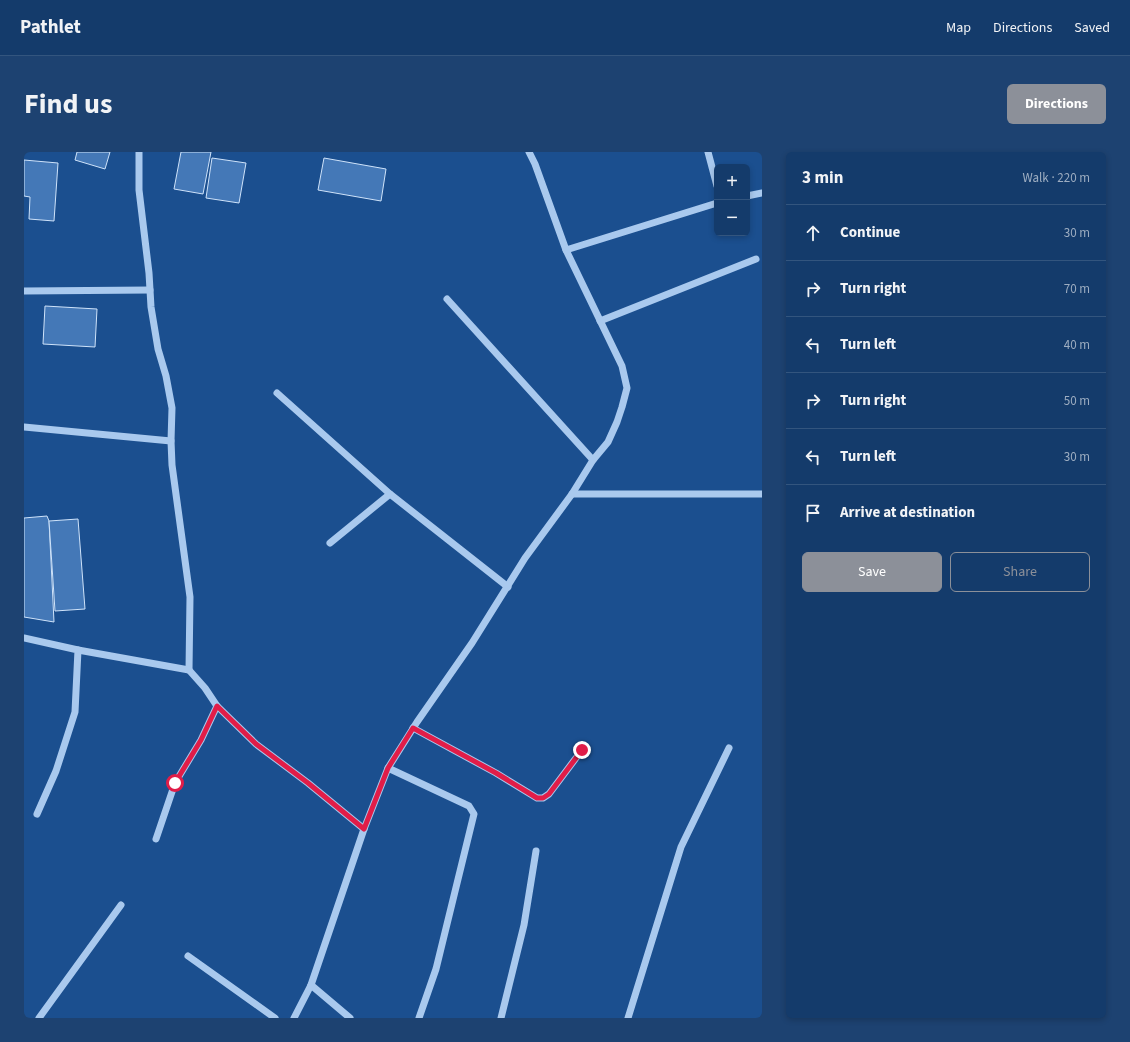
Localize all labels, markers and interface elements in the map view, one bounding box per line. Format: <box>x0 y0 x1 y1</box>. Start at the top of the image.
text: Pathlet <box>20 14 81 41</box>
text: Map <box>946 18 971 38</box>
text: Directions <box>993 18 1052 38</box>
text: Saved <box>1074 18 1110 38</box>
text: Find us <box>24 84 112 124</box>
button: Directions <box>1007 84 1106 124</box>
map controls <box>714 164 750 236</box>
button: + <box>714 164 750 200</box>
text: 3 min <box>802 166 843 190</box>
text: Walk · 220 m <box>1022 169 1090 187</box>
button: − <box>714 200 750 236</box>
icon: ahead <box>802 222 824 244</box>
text: Continue <box>840 222 900 243</box>
text: 30 m <box>1064 224 1090 242</box>
icon: right <box>802 278 824 300</box>
text: Turn right <box>840 278 906 299</box>
text: 70 m <box>1064 280 1090 298</box>
icon: left <box>802 334 824 356</box>
text: Turn left <box>840 334 896 355</box>
text: 40 m <box>1064 336 1090 354</box>
icon: right <box>802 390 824 412</box>
text: Turn right <box>840 390 906 411</box>
text: 50 m <box>1064 392 1090 410</box>
icon: left <box>802 446 824 468</box>
text: Turn left <box>840 446 896 467</box>
text: 30 m <box>1064 448 1090 466</box>
icon: arrive <box>802 502 824 524</box>
text: Arrive at destination <box>840 502 975 523</box>
button: Save <box>802 552 942 592</box>
button: Share <box>950 552 1090 592</box>
route end <box>573 741 591 759</box>
route start <box>166 774 184 792</box>

